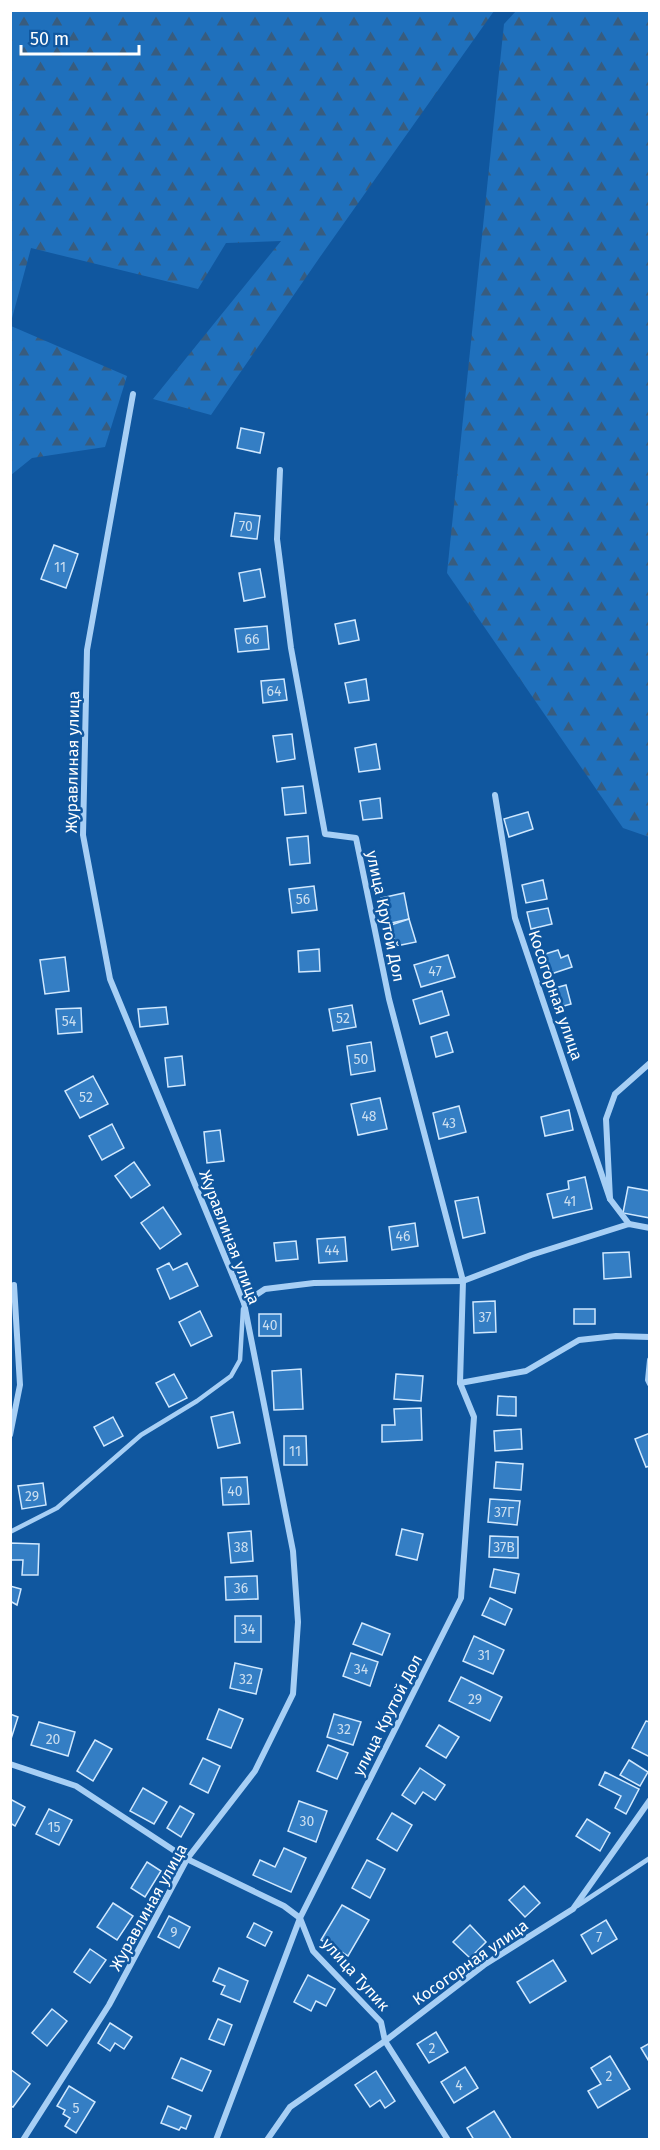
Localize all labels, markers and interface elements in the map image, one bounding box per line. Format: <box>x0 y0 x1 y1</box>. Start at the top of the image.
scale bar <box>21 18 140 56</box>
text: 50 m <box>30 28 69 50</box>
house number: 70 <box>239 518 253 535</box>
house number: 11 <box>54 559 66 576</box>
house number: 66 <box>245 631 259 648</box>
house number: 64 <box>267 683 282 700</box>
street label: Журавлиная улица <box>62 691 83 833</box>
street label: улица Крутой Дол <box>362 849 409 983</box>
house number: 56 <box>296 891 310 908</box>
street label: Косогорная улица <box>524 928 587 1063</box>
house number: 47 <box>428 963 442 980</box>
house number: 52 <box>336 1010 350 1027</box>
house number: 54 <box>62 1013 77 1030</box>
house number: 50 <box>354 1051 369 1068</box>
house number: 52 <box>79 1089 93 1106</box>
house number: 48 <box>361 1108 377 1125</box>
house number: 43 <box>442 1115 456 1132</box>
street label: Журавлиная улица <box>195 1167 264 1307</box>
house number: 41 <box>564 1193 576 1210</box>
house number: 46 <box>396 1228 410 1245</box>
house number: 44 <box>325 1242 340 1259</box>
house number: 37 <box>478 1309 492 1326</box>
house number: 40 <box>262 1317 278 1334</box>
house number: 11 <box>289 1443 301 1460</box>
house number: 40 <box>227 1483 243 1500</box>
house number: 29 <box>25 1488 39 1505</box>
house number: 37Г <box>494 1504 514 1521</box>
house number: 38 <box>234 1539 249 1556</box>
house number: 37В <box>493 1539 515 1556</box>
house number: 36 <box>234 1580 248 1597</box>
house number: 34 <box>241 1621 256 1638</box>
house number: 31 <box>478 1647 490 1664</box>
street label: улица Крутой Дол <box>349 1651 426 1779</box>
house number: 34 <box>354 1661 369 1678</box>
house number: 32 <box>239 1671 253 1688</box>
house number: 29 <box>468 1691 482 1708</box>
house number: 32 <box>337 1721 351 1738</box>
house number: 20 <box>46 1731 61 1748</box>
house number: 30 <box>300 1813 315 1830</box>
house number: 15 <box>47 1819 61 1836</box>
street label: Журавлиная улица <box>106 1840 191 1974</box>
street label: Косогорная улица <box>409 1916 532 2009</box>
house number: 9 <box>170 1924 178 1941</box>
house number: 7 <box>596 1929 602 1946</box>
street label: улица Тупик <box>318 1934 394 2015</box>
house number: 2 <box>429 2040 436 2057</box>
house number: 2 <box>606 2068 613 2085</box>
house number: 4 <box>455 2077 463 2094</box>
house number: 5 <box>72 2100 80 2117</box>

